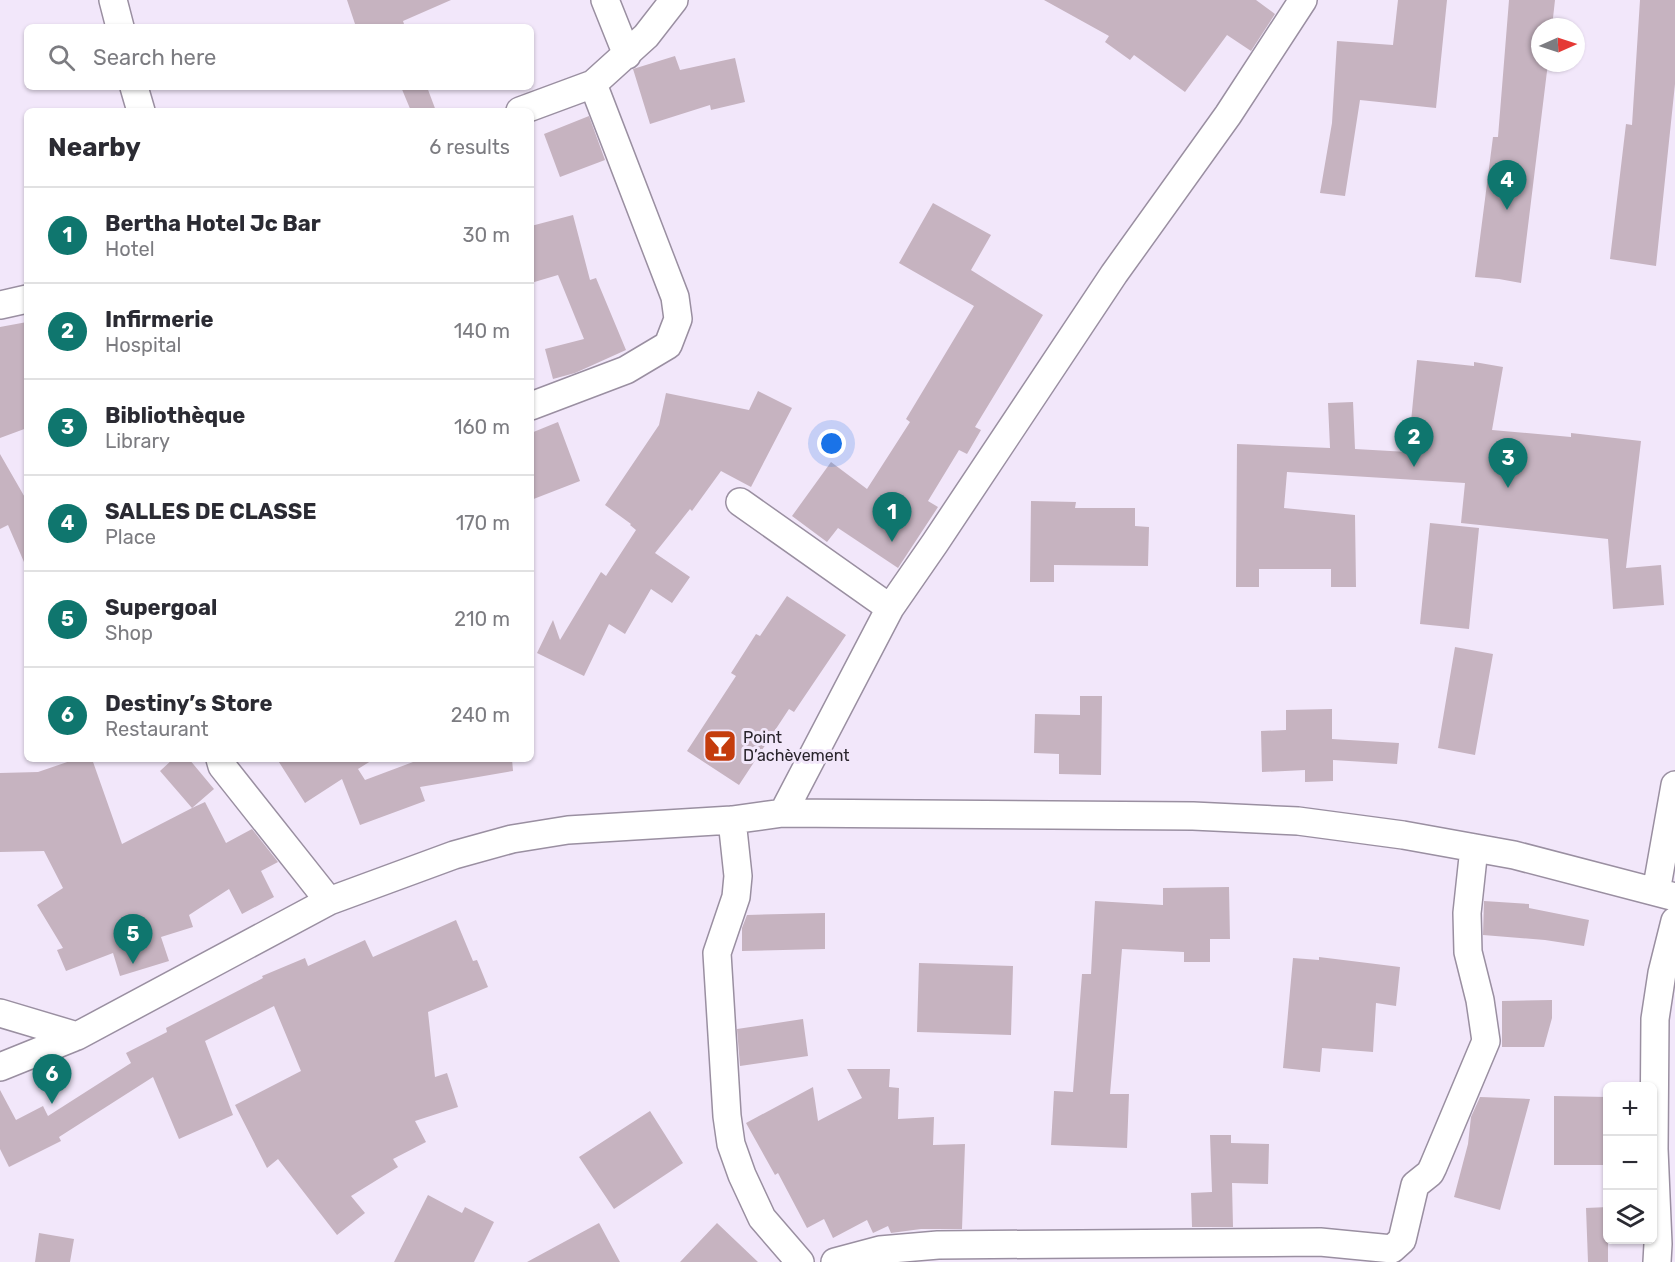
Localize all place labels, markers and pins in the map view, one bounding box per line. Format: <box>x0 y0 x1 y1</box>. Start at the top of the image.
pin: 4 <box>1488 160 1526 210</box>
pin: 2 <box>1394 418 1434 467</box>
pin: 3 <box>1488 438 1528 488</box>
pin: 1 <box>872 492 912 542</box>
bar icon: Point D’achèvement <box>702 728 738 764</box>
place label: Point D’achèvement <box>743 728 850 765</box>
pin: 5 <box>114 914 152 964</box>
pin: 6 <box>32 1054 72 1104</box>

